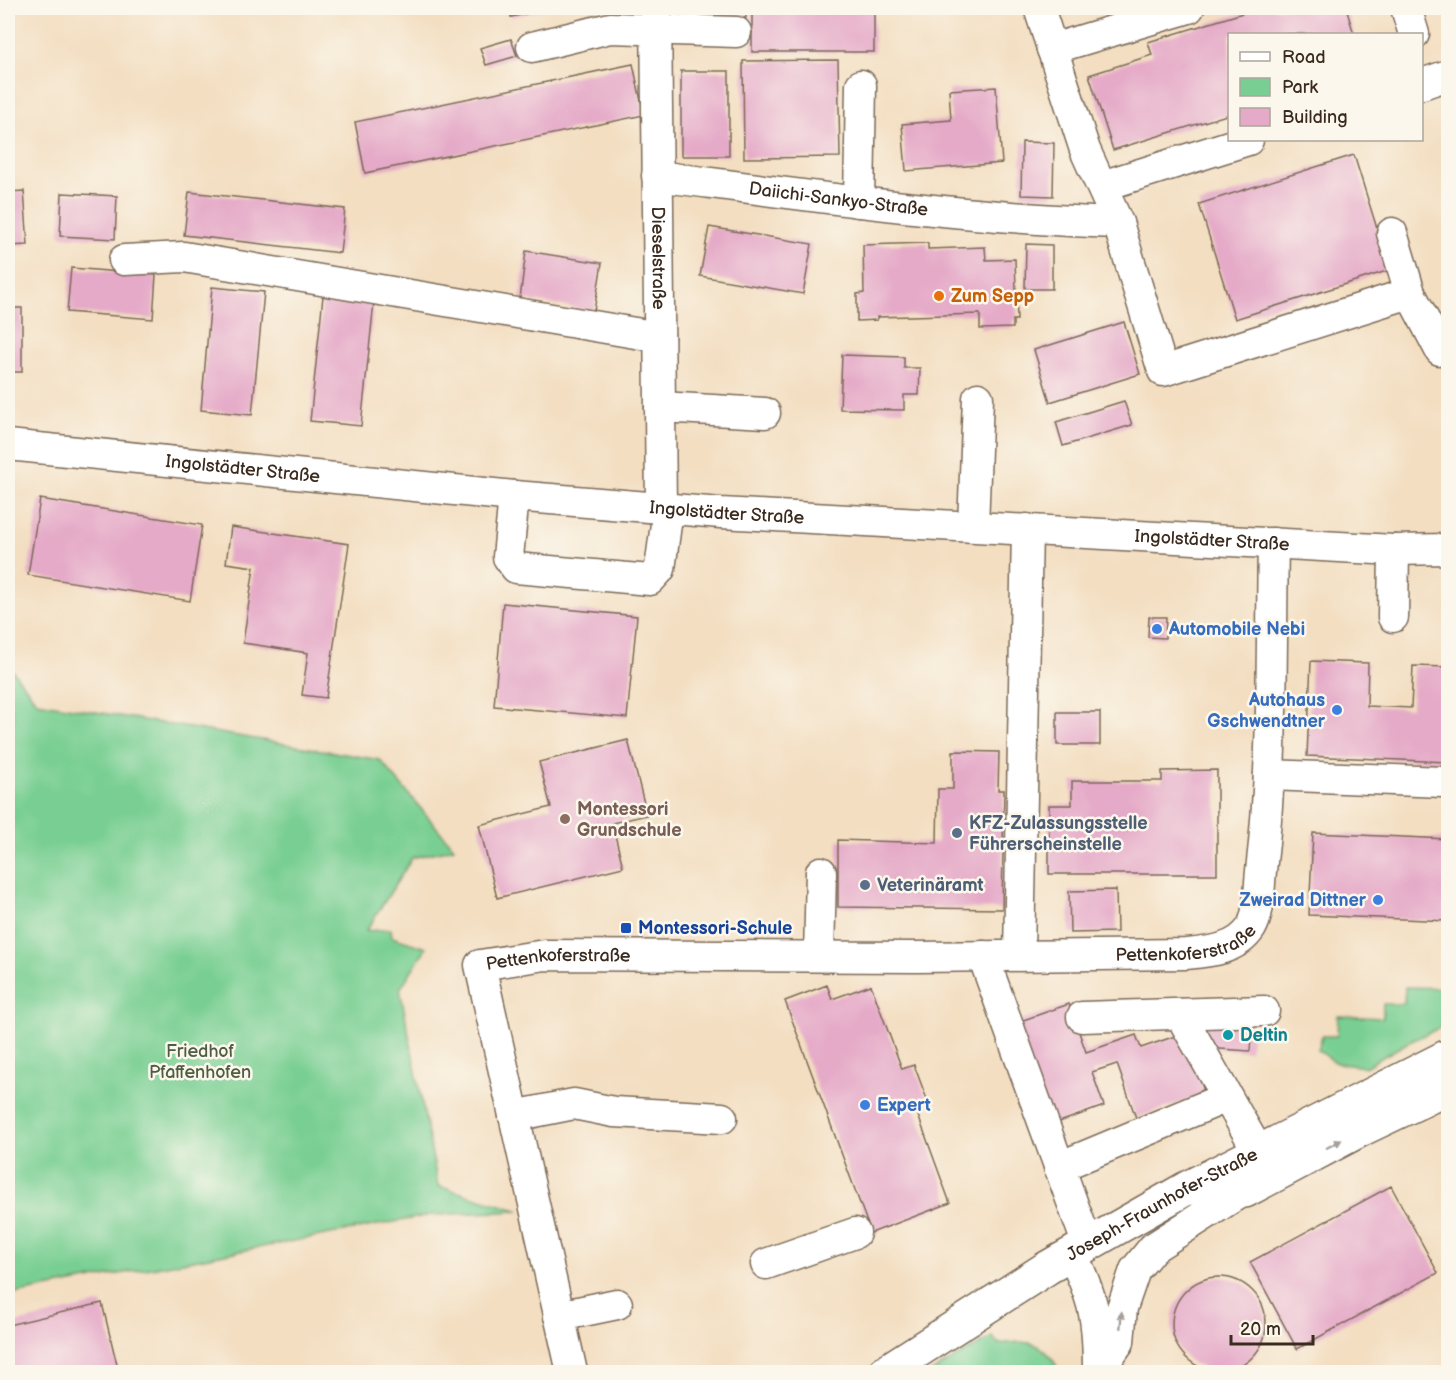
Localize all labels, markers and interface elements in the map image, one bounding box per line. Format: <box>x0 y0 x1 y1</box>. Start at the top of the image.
legend <box>1228 33 1423 141</box>
text: Road <box>1282 47 1326 68</box>
text: Park <box>1282 77 1318 98</box>
text: Building <box>1282 107 1348 128</box>
street label: Daiichi-Sankyo-Straße <box>748 178 929 221</box>
street label: Dieselstraße <box>647 206 669 310</box>
place label: Zum Sepp <box>951 286 1034 307</box>
marker: Zum Sepp <box>932 289 946 303</box>
street label: Ingolstädter Straße <box>165 451 321 487</box>
street label: Ingolstädter Straße <box>649 497 805 529</box>
street label: Ingolstädter Straße <box>1134 526 1290 555</box>
place label: Automobile Nebi <box>1168 619 1305 640</box>
marker: Automobile Nebi <box>1150 622 1164 636</box>
place label: Autohaus Gschwendtner <box>1207 690 1326 732</box>
marker: Autohaus Gschwendtner <box>1330 703 1344 717</box>
place label: Montessori Grundschule <box>577 799 682 841</box>
marker: Montessori Grundschule <box>558 812 572 826</box>
place label: KFZ-Zulassungsstelle Führerscheinstelle <box>969 813 1148 855</box>
marker: KFZ-Zulassungsstelle Führerscheinstelle <box>950 826 964 840</box>
place label: Veterinäramt <box>877 875 984 896</box>
marker: Veterinäramt <box>858 878 872 892</box>
place label: Zweirad Dittner <box>1240 890 1367 911</box>
marker: Zweirad Dittner <box>1371 893 1385 907</box>
place label: Montessori-Schule <box>638 918 792 939</box>
street label: Pettenkoferstraße <box>1115 920 1261 966</box>
marker: Montessori-Schule <box>619 921 633 935</box>
street label: Pettenkoferstraße <box>485 945 631 975</box>
place label: Deltin <box>1240 1025 1288 1046</box>
marker: Deltin <box>1221 1028 1235 1042</box>
park label: Friedhof Pfaffenhofen <box>149 1041 251 1083</box>
place label: Expert <box>877 1095 931 1116</box>
marker: Expert <box>858 1098 872 1112</box>
one-way arrow <box>1326 1139 1343 1149</box>
street label: Joseph-Fraunhofer-Straße <box>1063 1144 1262 1266</box>
scale bar <box>1231 1308 1314 1346</box>
one-way arrow <box>1116 1311 1126 1330</box>
text: 20 m <box>1240 1319 1281 1340</box>

